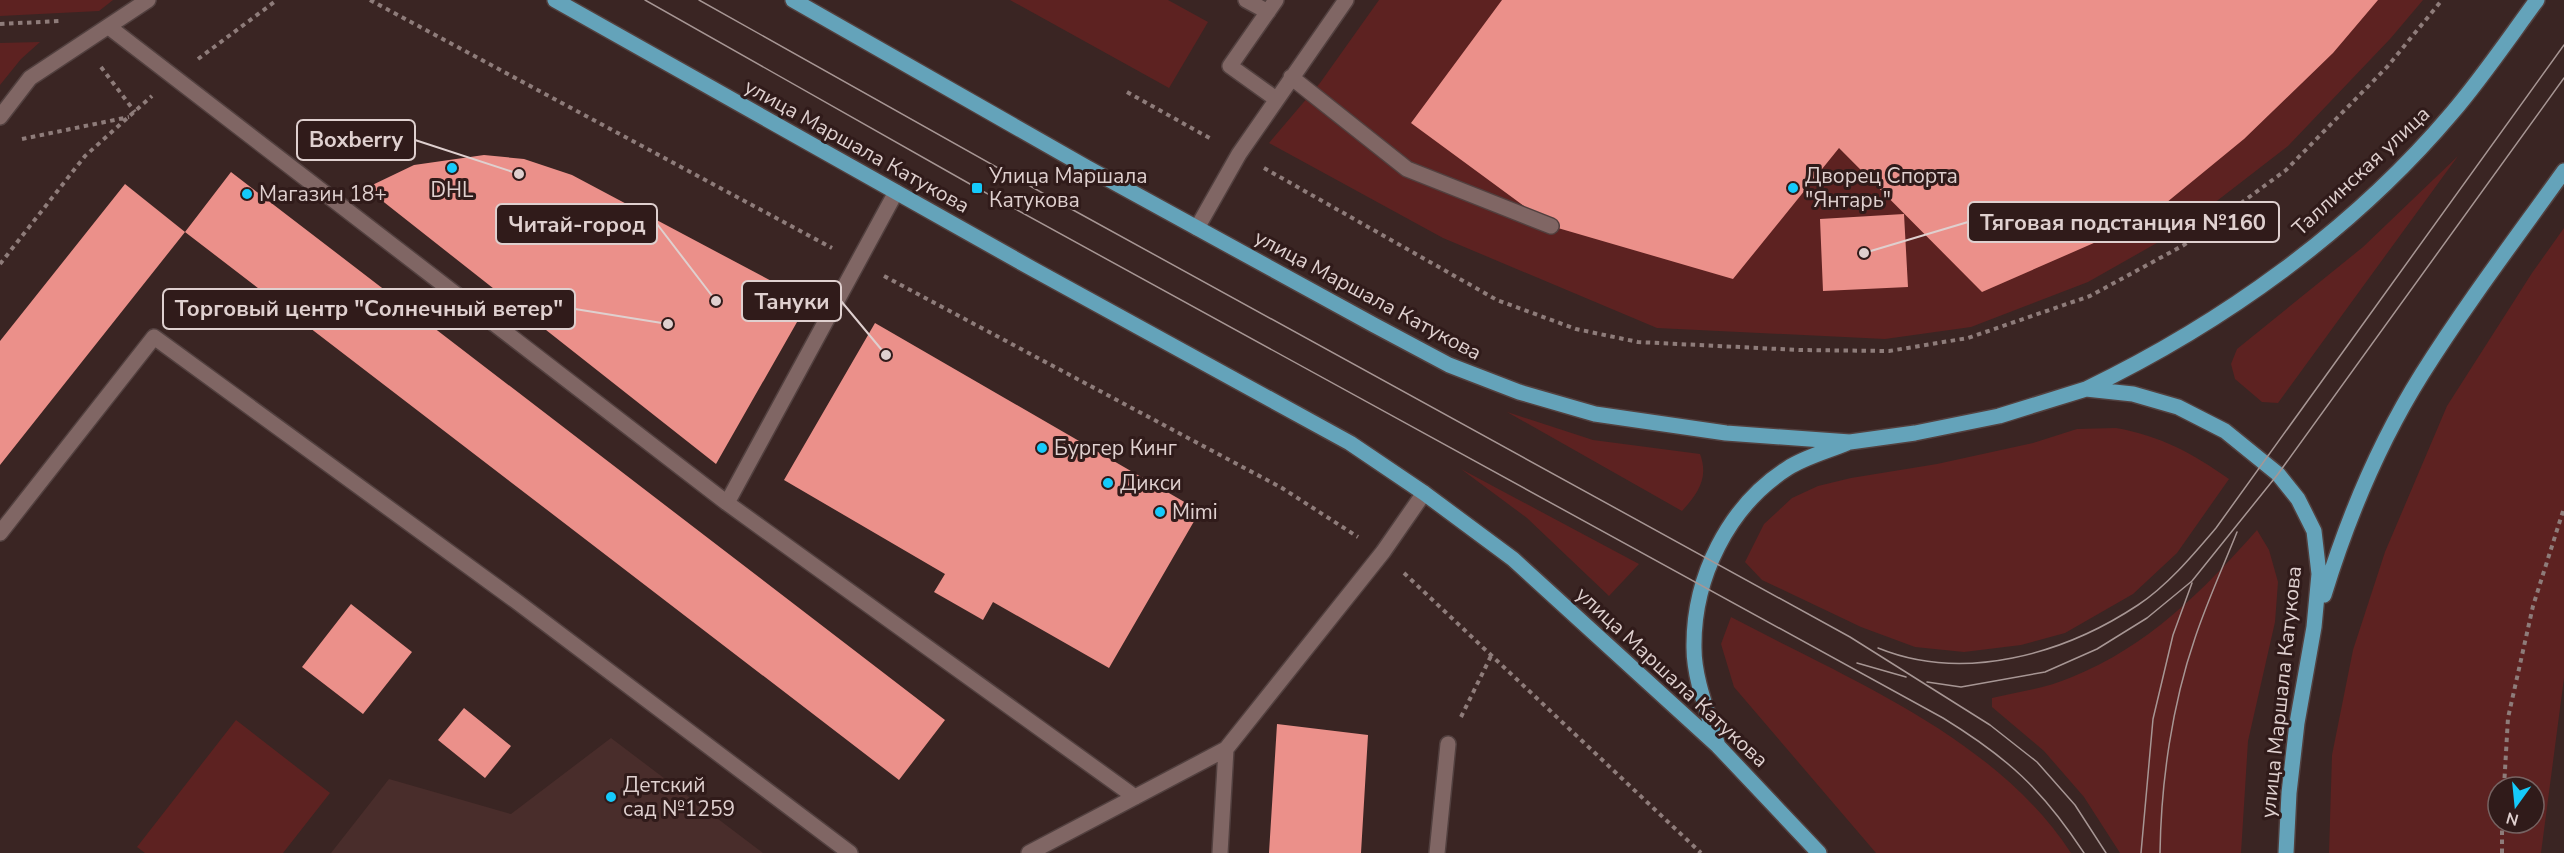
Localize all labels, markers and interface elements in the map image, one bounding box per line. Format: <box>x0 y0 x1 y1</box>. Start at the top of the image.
street label: улица Маршала Катукова <box>739 72 975 220</box>
street label: Таллинская улица <box>2286 100 2436 242</box>
callout: Boxberry <box>297 120 415 160</box>
text: Boxberry <box>309 125 403 155</box>
marker: DHL <box>445 161 459 175</box>
place label: Улица Маршала Катукова <box>988 162 1148 214</box>
place label: Дворец Спорта "Янтарь" <box>1805 162 1958 214</box>
place label: DHL <box>431 176 474 204</box>
place label: Магазин 18+ <box>259 180 387 208</box>
marker: Улица Маршала Катукова <box>970 181 984 195</box>
marker: Дворец Спорта "Янтарь" <box>1786 181 1800 195</box>
marker: Магазин 18+ <box>240 187 254 201</box>
callout: Тяговая подстанция №160 <box>1968 202 2279 242</box>
callout: Читай-город <box>496 204 657 244</box>
text: Тяговая подстанция №160 <box>1980 208 2266 238</box>
text: Читай-город <box>508 210 646 240</box>
street label: улица Маршала Катукова <box>1250 223 1486 367</box>
callout: Тануки <box>742 281 841 321</box>
text: Тануки <box>754 287 830 317</box>
callout: Торговый центр "Солнечный ветер" <box>163 289 575 329</box>
text: Торговый центр "Солнечный ветер" <box>175 294 563 324</box>
place label: Бургер Кинг <box>1054 434 1177 462</box>
marker: Бургер Кинг <box>1035 441 1049 455</box>
place label: Дикси <box>1120 469 1182 497</box>
marker: Дикси <box>1101 476 1115 490</box>
place label: Mimi <box>1172 498 1218 526</box>
marker: Mimi <box>1153 505 1167 519</box>
street label: улица Маршала Катукова <box>2254 565 2308 819</box>
street label: улица Маршала Катукова <box>1570 580 1774 774</box>
place label: Детский сад №1259 <box>623 771 735 823</box>
north arrow <box>2486 775 2546 835</box>
marker: Детский сад №1259 <box>604 790 618 804</box>
text: N <box>2504 806 2521 831</box>

